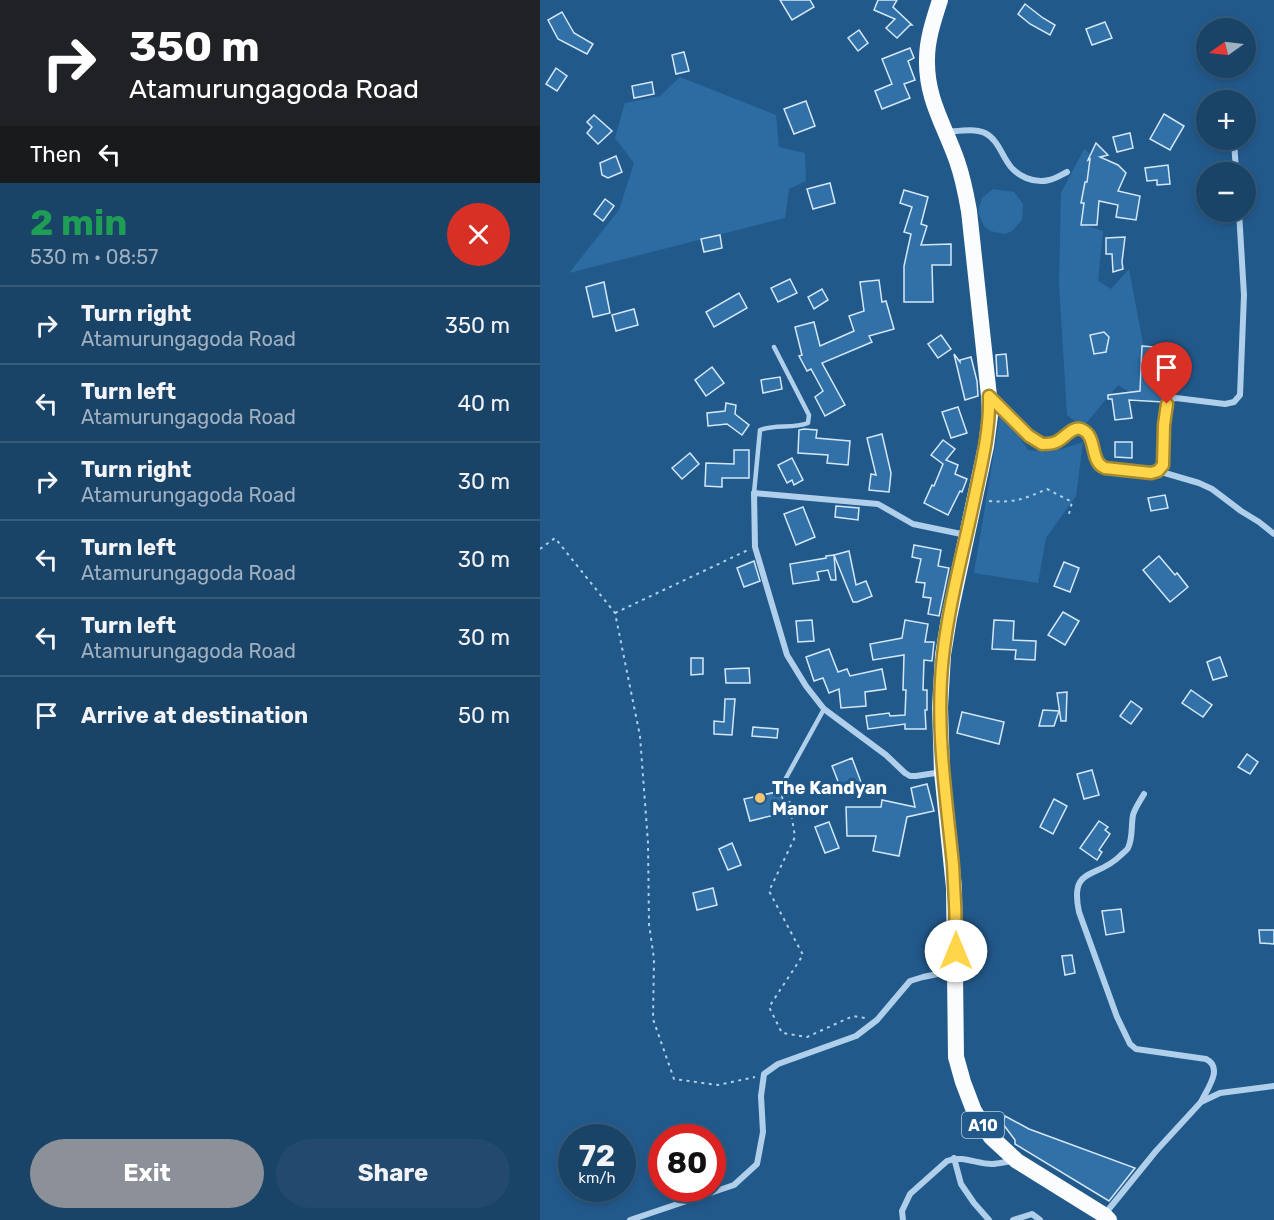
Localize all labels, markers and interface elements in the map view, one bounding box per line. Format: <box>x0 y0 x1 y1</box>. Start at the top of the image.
north arrow <box>1196 18 1256 78</box>
map controls <box>1196 18 1256 222</box>
text: 350 m <box>129 22 260 72</box>
icon: right <box>30 24 108 102</box>
text: Atamurungagoda Road <box>129 73 419 105</box>
button: + <box>1196 90 1256 150</box>
icon: left <box>93 138 126 171</box>
text: Then <box>30 141 81 168</box>
button: − <box>1196 162 1256 222</box>
text: 2 min <box>30 201 128 244</box>
button: close <box>447 203 510 266</box>
text: 530 m · 08:57 <box>30 245 158 269</box>
text: Turn right <box>81 300 191 327</box>
icon: right <box>30 309 63 342</box>
text: 350 m <box>445 312 510 339</box>
text: Atamurungagoda Road <box>81 327 296 351</box>
pin <box>1141 342 1192 404</box>
icon: arrive <box>1150 351 1183 384</box>
text: Turn left <box>81 378 176 405</box>
icon: left <box>30 387 63 420</box>
text: 40 m <box>457 390 510 417</box>
text: Atamurungagoda Road <box>81 405 296 429</box>
text: Turn right <box>81 456 191 483</box>
icon: right <box>30 465 63 498</box>
text: 30 m <box>458 468 510 495</box>
text: Atamurungagoda Road <box>81 483 296 507</box>
text: Turn left <box>81 534 176 561</box>
icon: left <box>30 543 63 576</box>
text: 30 m <box>458 546 510 573</box>
text: Atamurungagoda Road <box>81 561 296 585</box>
text: Turn left <box>81 612 176 639</box>
icon: left <box>30 621 63 654</box>
text: 30 m <box>458 624 510 651</box>
text: Atamurungagoda Road <box>81 639 296 663</box>
icon: arrive <box>30 699 63 732</box>
text: Arrive at destination <box>81 702 308 729</box>
text: 50 m <box>458 702 510 729</box>
place label: The Kandyan Manor <box>772 777 887 820</box>
marker: The Kandyan Manor <box>753 791 767 805</box>
position arrow <box>924 919 988 983</box>
road number: A10 <box>962 1112 1004 1138</box>
speed limit sign: 80 <box>648 1124 726 1202</box>
text: 72 <box>579 1138 615 1174</box>
button: Exit <box>30 1139 264 1208</box>
button: Share <box>276 1139 510 1208</box>
text: km/h <box>578 1169 616 1187</box>

